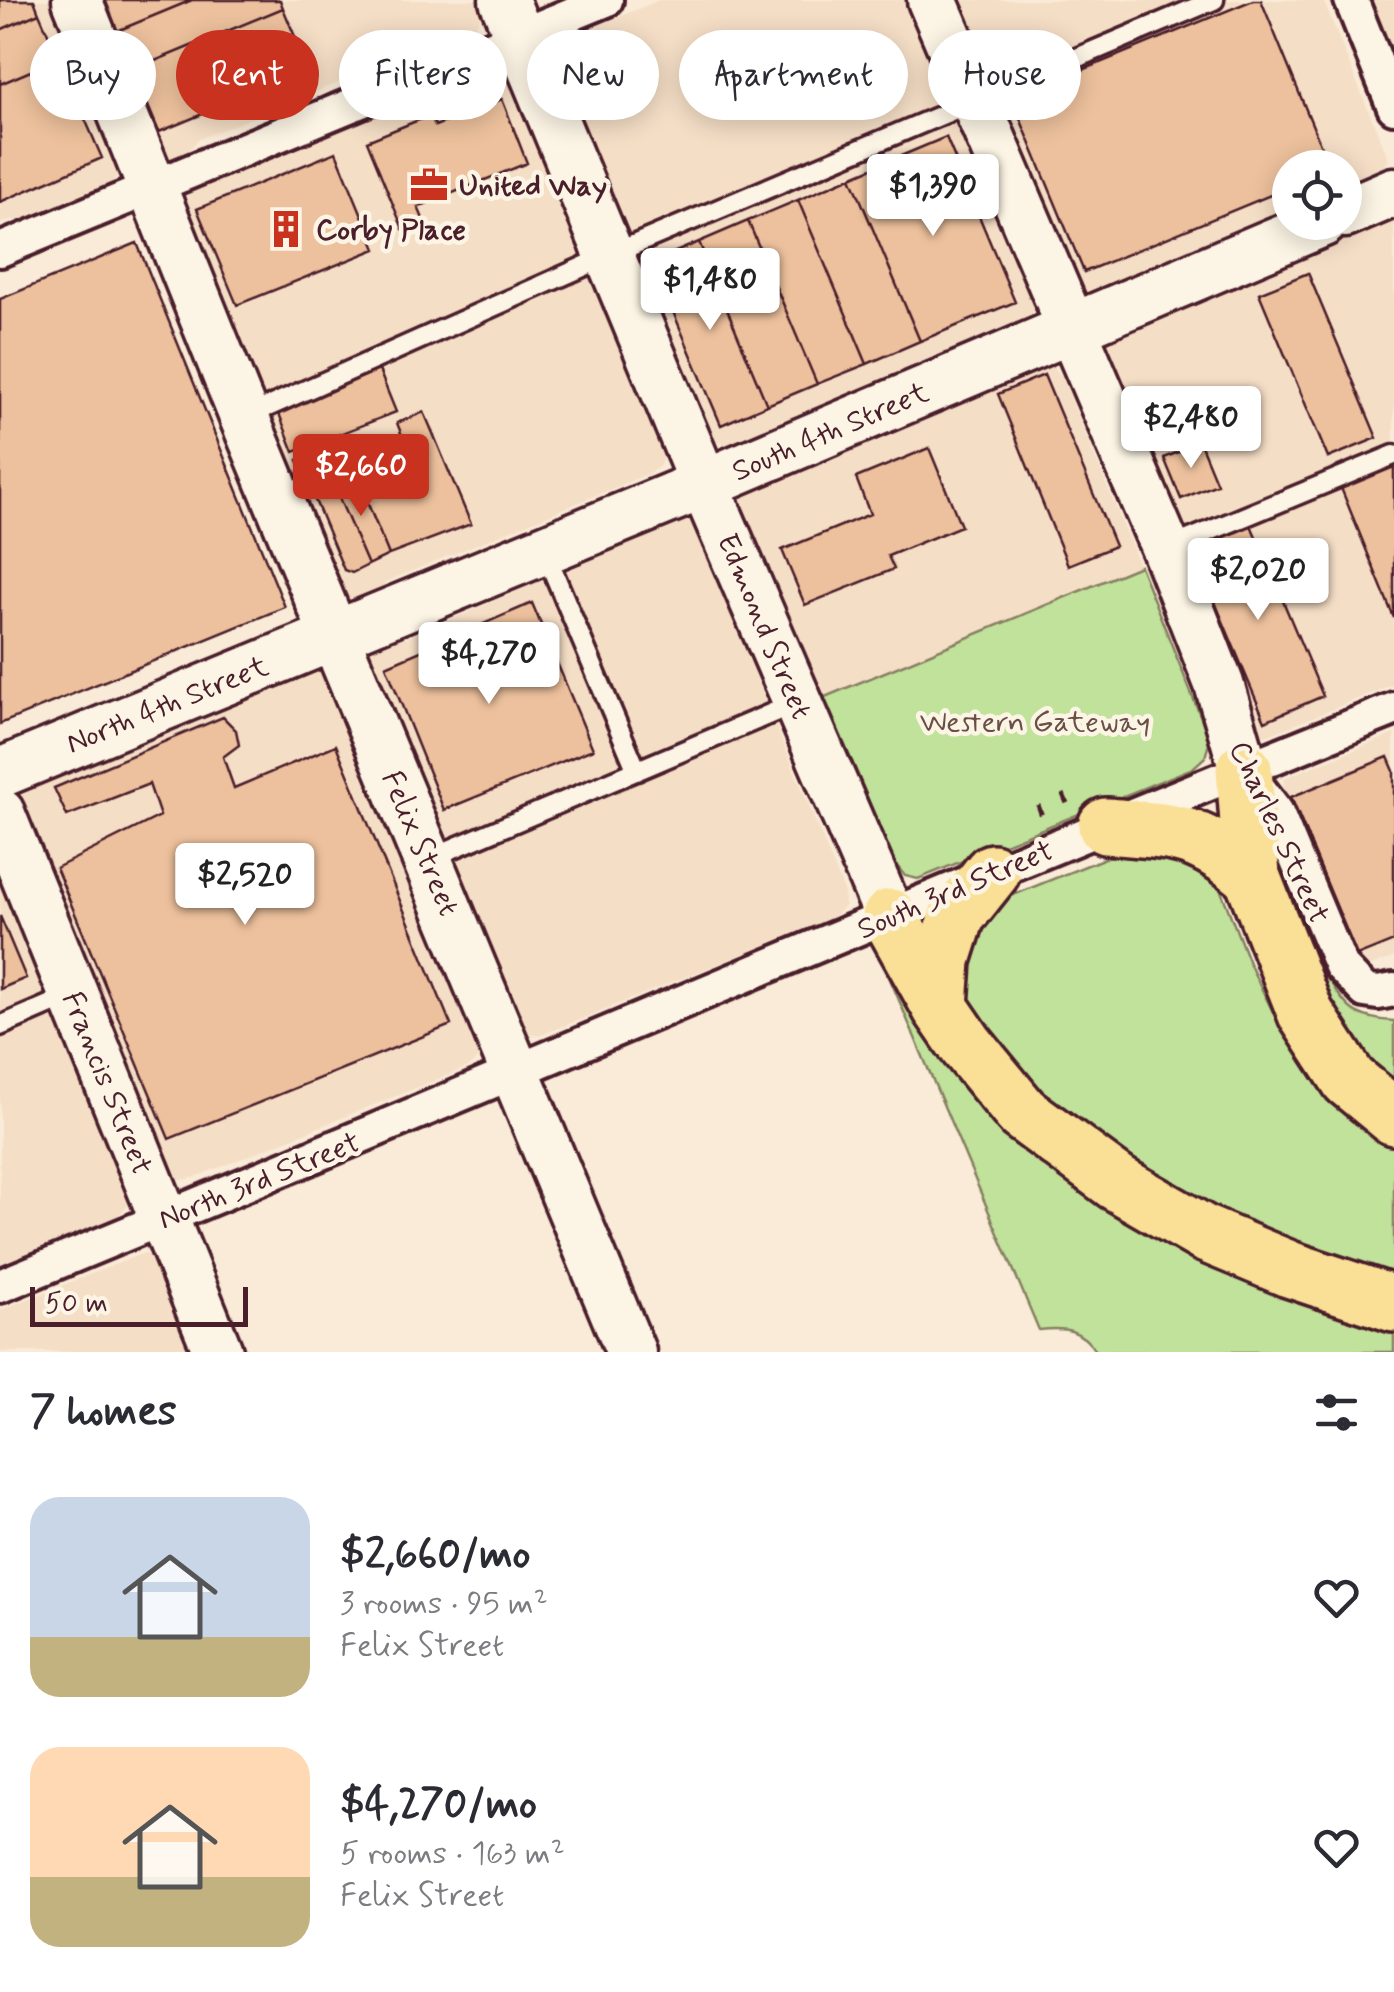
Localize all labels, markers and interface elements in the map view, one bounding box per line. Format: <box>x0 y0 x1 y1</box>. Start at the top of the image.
chip: Buy <box>30 30 156 120</box>
chip: Rent <box>176 30 319 120</box>
chip: Filters <box>339 30 507 120</box>
chip: New <box>527 30 659 120</box>
chip: Apartment <box>679 30 908 120</box>
chip: House <box>928 30 1081 120</box>
map controls <box>1272 150 1362 240</box>
button: locate <box>1272 150 1362 240</box>
pin: $1,390 <box>852 154 1014 239</box>
office icon: United Way <box>408 164 450 206</box>
text: $1,390 <box>889 165 977 207</box>
place label: United Way <box>459 167 607 206</box>
building icon: Corby Place <box>265 208 307 250</box>
place label: Corby Place <box>316 211 466 250</box>
pin: $1,480 <box>629 248 791 333</box>
text: $1,480 <box>663 259 757 301</box>
street label: South 4th Street <box>726 373 935 491</box>
pin: $2,480 <box>1110 386 1272 471</box>
text: $2,480 <box>1143 397 1239 439</box>
pin: $2,660 <box>280 434 442 519</box>
text: $2,660 <box>315 445 407 487</box>
street label: Edmond Street <box>707 528 820 725</box>
pin: $2,020 <box>1177 538 1339 623</box>
text: $2,020 <box>1210 549 1306 591</box>
pin: $4,270 <box>408 622 570 707</box>
text: $4,270 <box>440 633 538 675</box>
street label: North 4th Street <box>61 647 275 764</box>
park label: Western Gateway <box>920 703 1150 742</box>
street label: Charles Street <box>1219 735 1338 930</box>
street label: Felix Street <box>372 765 468 922</box>
street label: South 3rd Street <box>852 832 1060 949</box>
pin: $2,520 <box>164 843 326 928</box>
text: $2,520 <box>197 854 293 896</box>
street label: Francis Street <box>52 986 161 1181</box>
street label: North 3rd Street <box>153 1123 366 1240</box>
scale bar <box>30 1282 248 1326</box>
text: 50 m <box>45 1286 108 1323</box>
text: 7 homes <box>30 1385 177 1440</box>
icon: filters <box>1309 1385 1364 1440</box>
text: $2,660/mo <box>340 1528 531 1583</box>
icon: home <box>110 1537 230 1657</box>
icon: heart <box>1309 1570 1364 1625</box>
text: 3 rooms · 95 m² <box>340 1583 548 1625</box>
text: Felix Street <box>340 1625 504 1667</box>
text: $4,270/mo <box>340 1778 537 1833</box>
icon: home <box>110 1787 230 1907</box>
icon: heart <box>1309 1820 1364 1875</box>
text: 5 rooms · 163 m² <box>340 1833 565 1875</box>
text: Felix Street <box>340 1875 504 1917</box>

